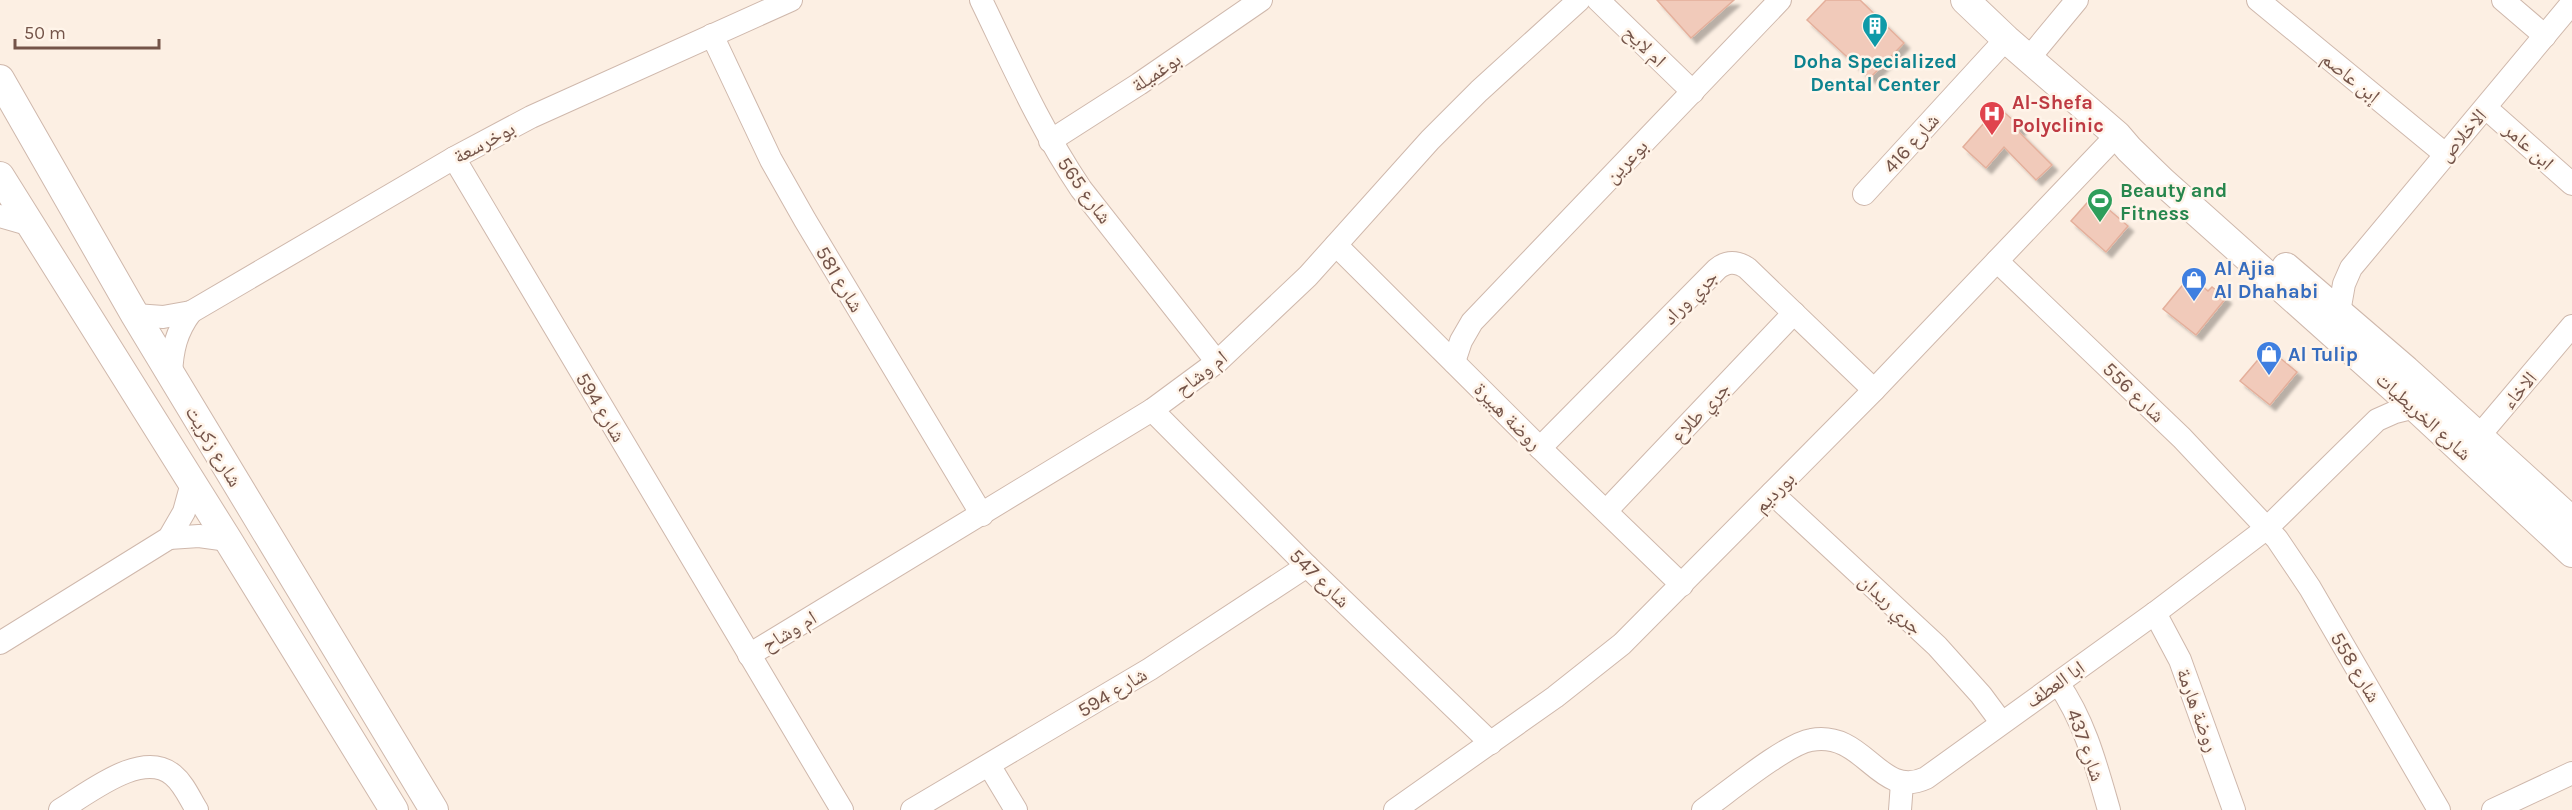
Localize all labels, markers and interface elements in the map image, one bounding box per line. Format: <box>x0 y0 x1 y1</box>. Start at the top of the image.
building icon: Doha Specialized Dental Center <box>1860 11 1890 49</box>
scale bar <box>15 12 159 50</box>
street label: ام لايح <box>1617 21 1671 73</box>
text: 50 m <box>24 22 66 44</box>
street label: إبن عاصم <box>2316 47 2384 109</box>
street label: بوغميلة <box>1127 48 1185 97</box>
place label: Doha Specialized Dental Center <box>1793 50 1957 96</box>
place label: Al-Shefa Polyclinic <box>2012 91 2104 137</box>
hospital icon: Al-Shefa Polyclinic <box>1977 99 2007 137</box>
street label: الاخلاص <box>2433 104 2491 166</box>
street label: شارع 416 <box>1879 109 1945 178</box>
street label: بوخرسعة <box>450 117 519 168</box>
street label: ابن عامر <box>2498 117 2558 175</box>
street label: بوعرين <box>1600 135 1653 188</box>
street label: شارع 565 <box>1052 152 1116 229</box>
place label: Beauty and Fitness <box>2120 179 2227 225</box>
sports icon: Beauty and Fitness <box>2085 186 2115 224</box>
street label: شارع 581 <box>810 242 868 317</box>
place label: Al Ajia Al Dhahabi <box>2214 257 2319 303</box>
street label: جري وراد <box>1658 265 1726 332</box>
shop icon: Al Ajia Al Dhahabi <box>2179 265 2209 303</box>
shop icon: Al Tulip <box>2254 339 2284 377</box>
place label: Al Tulip <box>2288 343 2358 366</box>
street label: ام وشاح <box>1171 346 1233 402</box>
street label: شارع 556 <box>2097 357 2169 428</box>
street label: الاخاء <box>2497 367 2542 414</box>
street label: شارع 594 <box>570 368 630 447</box>
street label: شارع الخريطيات <box>2371 368 2476 466</box>
street label: جري طلاع <box>1666 377 1738 451</box>
street label: روضة هبيرة <box>1469 378 1546 455</box>
street label: شارع زكريت <box>180 402 247 491</box>
street label: بورديم <box>1749 467 1801 519</box>
street label: شارع 547 <box>1284 544 1354 613</box>
street label: جري ريدان <box>1851 569 1927 643</box>
street label: ام وشاح <box>758 606 822 658</box>
street label: شارع 558 <box>2325 628 2385 707</box>
street label: ابا العطف <box>2022 656 2089 713</box>
street label: شارع 594 <box>1073 663 1152 723</box>
street label: روضة هارمة <box>2172 665 2223 755</box>
street label: شارع 437 <box>2061 706 2109 785</box>

